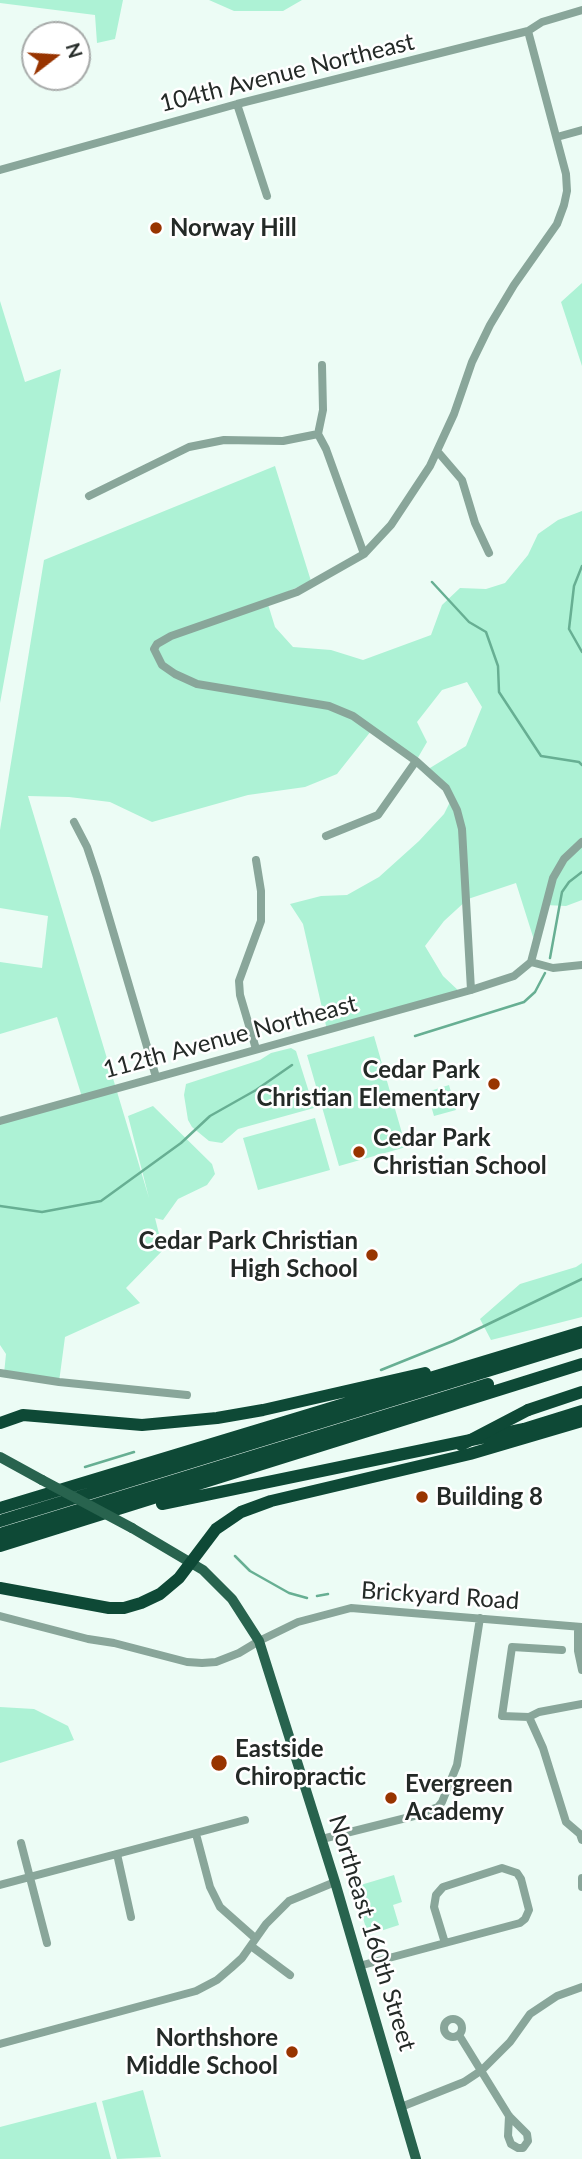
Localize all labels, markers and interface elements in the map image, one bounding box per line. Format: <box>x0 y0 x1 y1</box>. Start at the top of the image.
north arrow <box>21 21 91 91</box>
street label: 104th Avenue Northeast <box>157 27 417 119</box>
text: N <box>62 40 88 61</box>
place label: Norway Hill <box>170 214 297 242</box>
marker: Norway Hill <box>148 220 164 236</box>
street label: 112th Avenue Northeast <box>100 989 360 1085</box>
place label: Cedar Park Christian Elementary <box>256 1056 480 1112</box>
marker: Cedar Park Christian Elementary <box>486 1076 502 1092</box>
place label: Cedar Park Christian School <box>373 1124 547 1180</box>
marker: Cedar Park Christian School <box>351 1144 367 1160</box>
place label: Cedar Park Christian High School <box>139 1227 358 1283</box>
marker: Cedar Park Christian High School <box>364 1247 380 1263</box>
place label: Building 8 <box>436 1483 543 1511</box>
marker: Building 8 <box>414 1489 430 1505</box>
street label: Brickyard Road <box>360 1576 520 1616</box>
place label: Eastside Chiropractic <box>235 1735 366 1791</box>
marker: Eastside Chiropractic <box>209 1753 229 1773</box>
place label: Evergreen Academy <box>405 1770 513 1826</box>
marker: Evergreen Academy <box>383 1790 399 1806</box>
street label: Northeast 160th Street <box>322 1812 422 2054</box>
place label: Northshore Middle School <box>126 2024 278 2080</box>
marker: Northshore Middle School <box>284 2044 300 2060</box>

